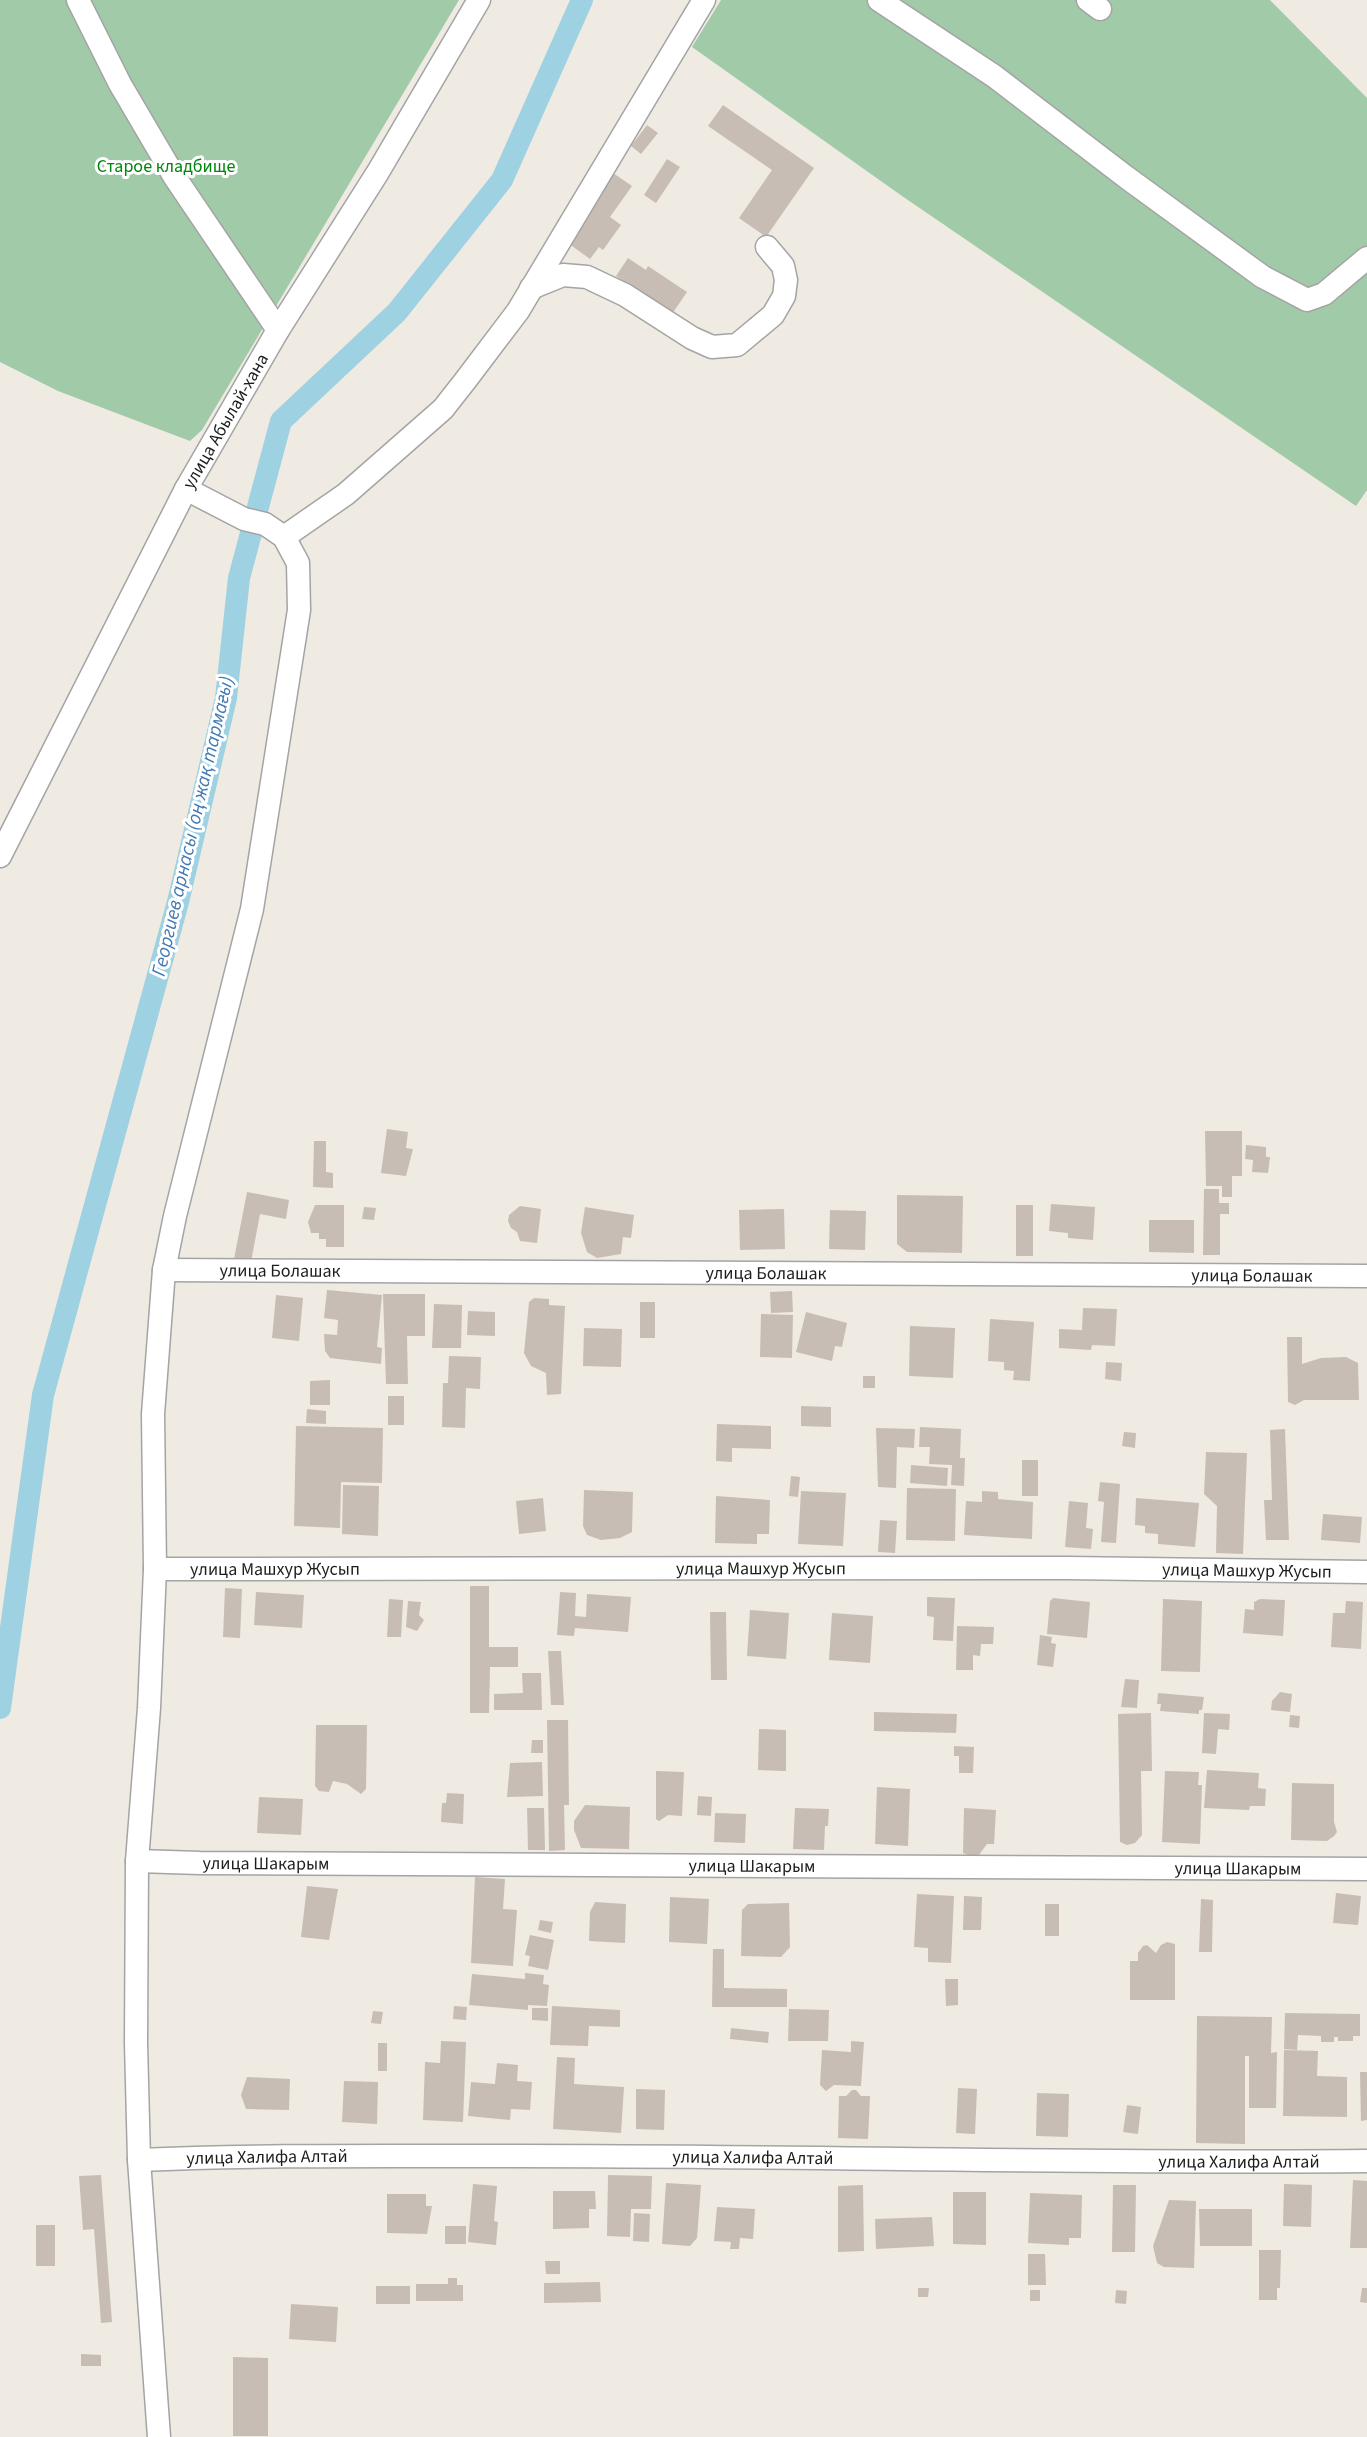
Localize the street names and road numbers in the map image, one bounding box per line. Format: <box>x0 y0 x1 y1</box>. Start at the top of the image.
street label: улица Абылай-хана <box>177 349 275 494</box>
street label: улица Болашак <box>219 1258 341 1284</box>
street label: улица Болашак <box>705 1261 827 1286</box>
street label: улица Болашак <box>1191 1263 1313 1289</box>
street label: улица Машхур Жусып <box>676 1556 846 1581</box>
street label: улица Машхур Жусып <box>190 1557 360 1582</box>
street label: улица Машхур Жусып <box>1162 1557 1332 1585</box>
street label: улица Шакарым <box>202 1851 330 1877</box>
street label: улица Шакарым <box>688 1854 816 1879</box>
street label: улица Шакарым <box>1174 1856 1302 1882</box>
street label: улица Халифа Алтай <box>186 2144 348 2171</box>
street label: улица Халифа Алтай <box>672 2145 834 2171</box>
street label: улица Халифа Алтай <box>1158 2149 1320 2175</box>

